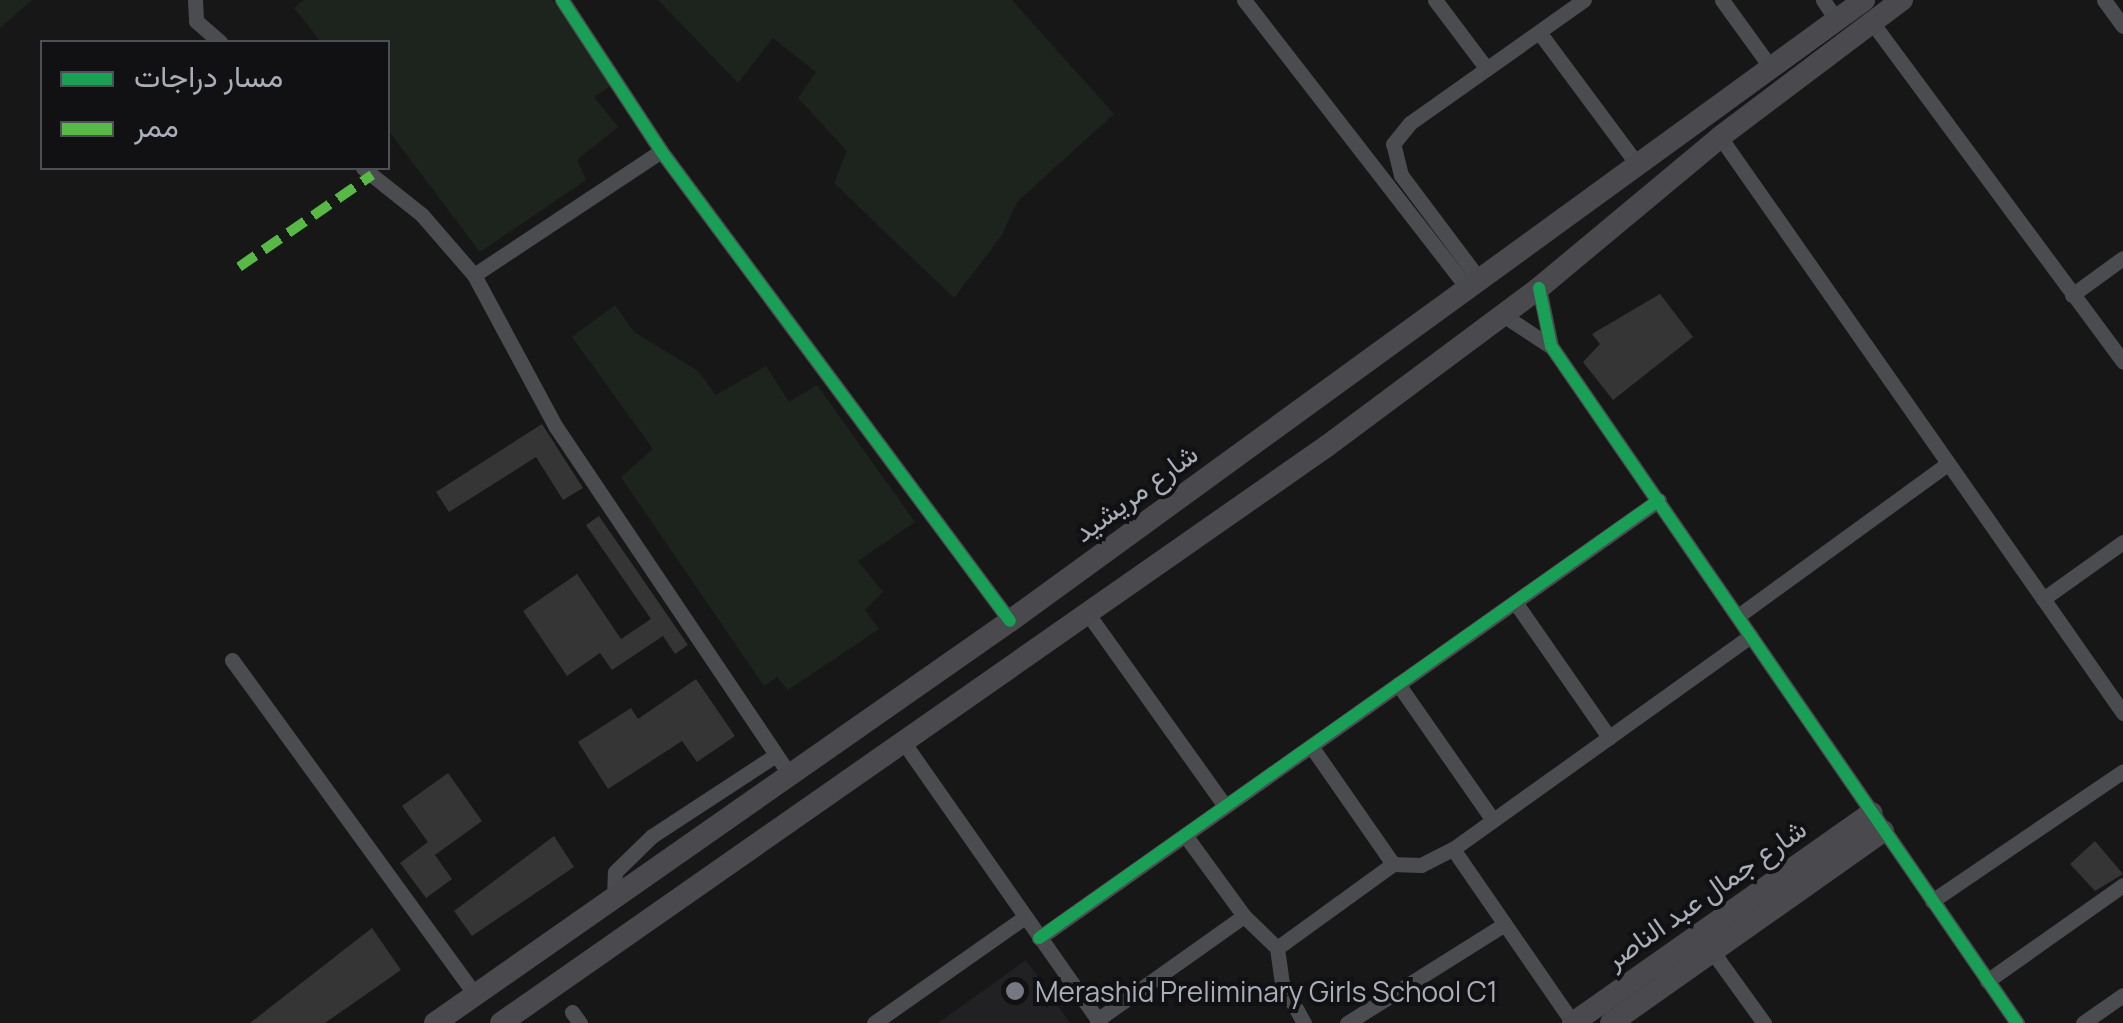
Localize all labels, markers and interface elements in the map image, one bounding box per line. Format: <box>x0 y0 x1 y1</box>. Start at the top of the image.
legend <box>40 40 390 170</box>
text: مسار دراجات <box>134 55 283 96</box>
text: ممر <box>134 105 179 146</box>
street label: شارع مريشيد <box>1066 436 1204 548</box>
street label: شارع جمال عبد الناصر <box>1598 811 1812 975</box>
place label: Merashid Preliminary Girls School C1 <box>1035 974 1498 1008</box>
marker: Merashid Preliminary Girls School C1 <box>1004 980 1026 1002</box>

